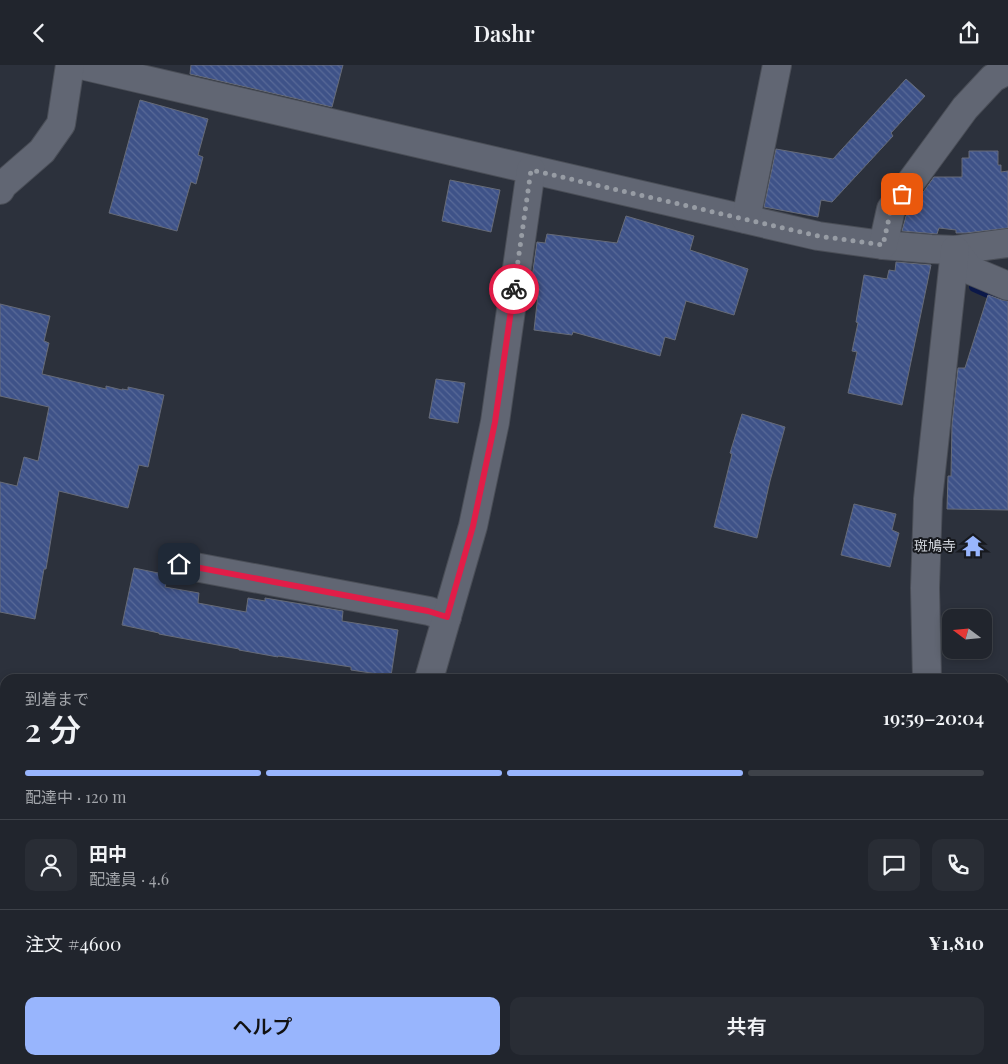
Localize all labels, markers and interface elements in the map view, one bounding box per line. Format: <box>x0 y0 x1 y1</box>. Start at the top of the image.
text: Dashr <box>473 18 535 48</box>
icon: back <box>25 19 53 47</box>
icon: share <box>955 19 983 47</box>
pin <box>881 173 923 215</box>
icon: bag <box>888 180 916 208</box>
courier <box>489 264 539 314</box>
icon: bike <box>500 275 528 303</box>
temple icon: 斑鳩寺 <box>960 533 986 559</box>
place label: 斑鳩寺 <box>914 536 956 555</box>
pin <box>158 543 200 585</box>
icon: home <box>165 550 193 578</box>
north arrow <box>942 609 992 659</box>
map controls <box>942 609 992 659</box>
text: 到着まで <box>25 688 89 709</box>
text: 19:59–20:04 <box>883 704 984 730</box>
text: 2 分 <box>25 707 81 750</box>
text: 配達中 · 120 m <box>25 786 127 807</box>
button: person <box>25 839 77 891</box>
button: chat <box>868 839 920 891</box>
button: phone <box>932 839 984 891</box>
text: 田中 <box>89 840 127 866</box>
text: 配達員 · 4.6 <box>89 868 169 889</box>
text: ¥1,810 <box>929 929 984 955</box>
text: 注文 #4600 <box>25 930 121 956</box>
button: ヘルプ <box>25 997 500 1055</box>
button: 共有 <box>510 997 984 1055</box>

